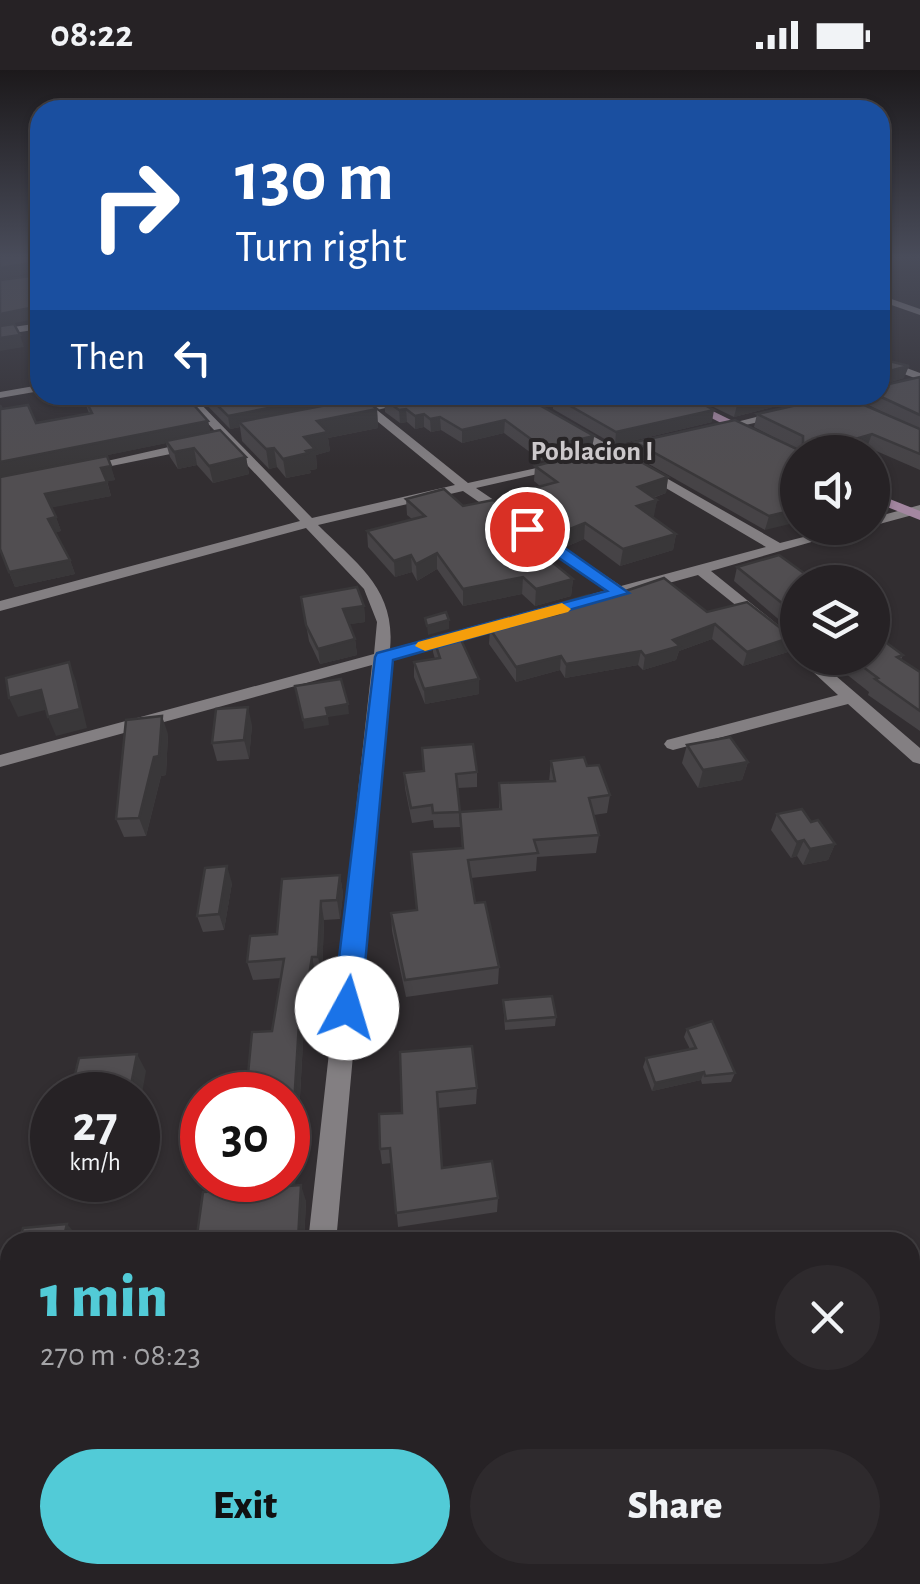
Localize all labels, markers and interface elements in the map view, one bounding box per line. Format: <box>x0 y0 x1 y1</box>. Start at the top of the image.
text: 08:22 <box>50 16 133 54</box>
icon: right <box>70 140 200 270</box>
text: 130 m <box>235 143 394 213</box>
text: Turn right <box>235 225 407 270</box>
icon: left <box>165 330 220 385</box>
text: Then <box>70 339 145 377</box>
map controls <box>780 435 890 675</box>
button: sound <box>780 435 890 545</box>
district label: Poblacion I <box>531 438 653 466</box>
pin <box>485 487 570 572</box>
icon: arrive <box>500 502 555 557</box>
button: layers <box>780 565 890 675</box>
position arrow <box>295 956 399 1060</box>
speed limit sign: 30 <box>180 1072 310 1202</box>
text: 27 <box>72 1100 118 1150</box>
text: km/h <box>69 1150 121 1175</box>
button: close <box>775 1265 880 1370</box>
text: 1 min <box>40 1268 168 1328</box>
text: 270 m · 08:23 <box>40 1339 201 1371</box>
button: Exit <box>40 1449 450 1564</box>
button: Share <box>470 1449 880 1564</box>

